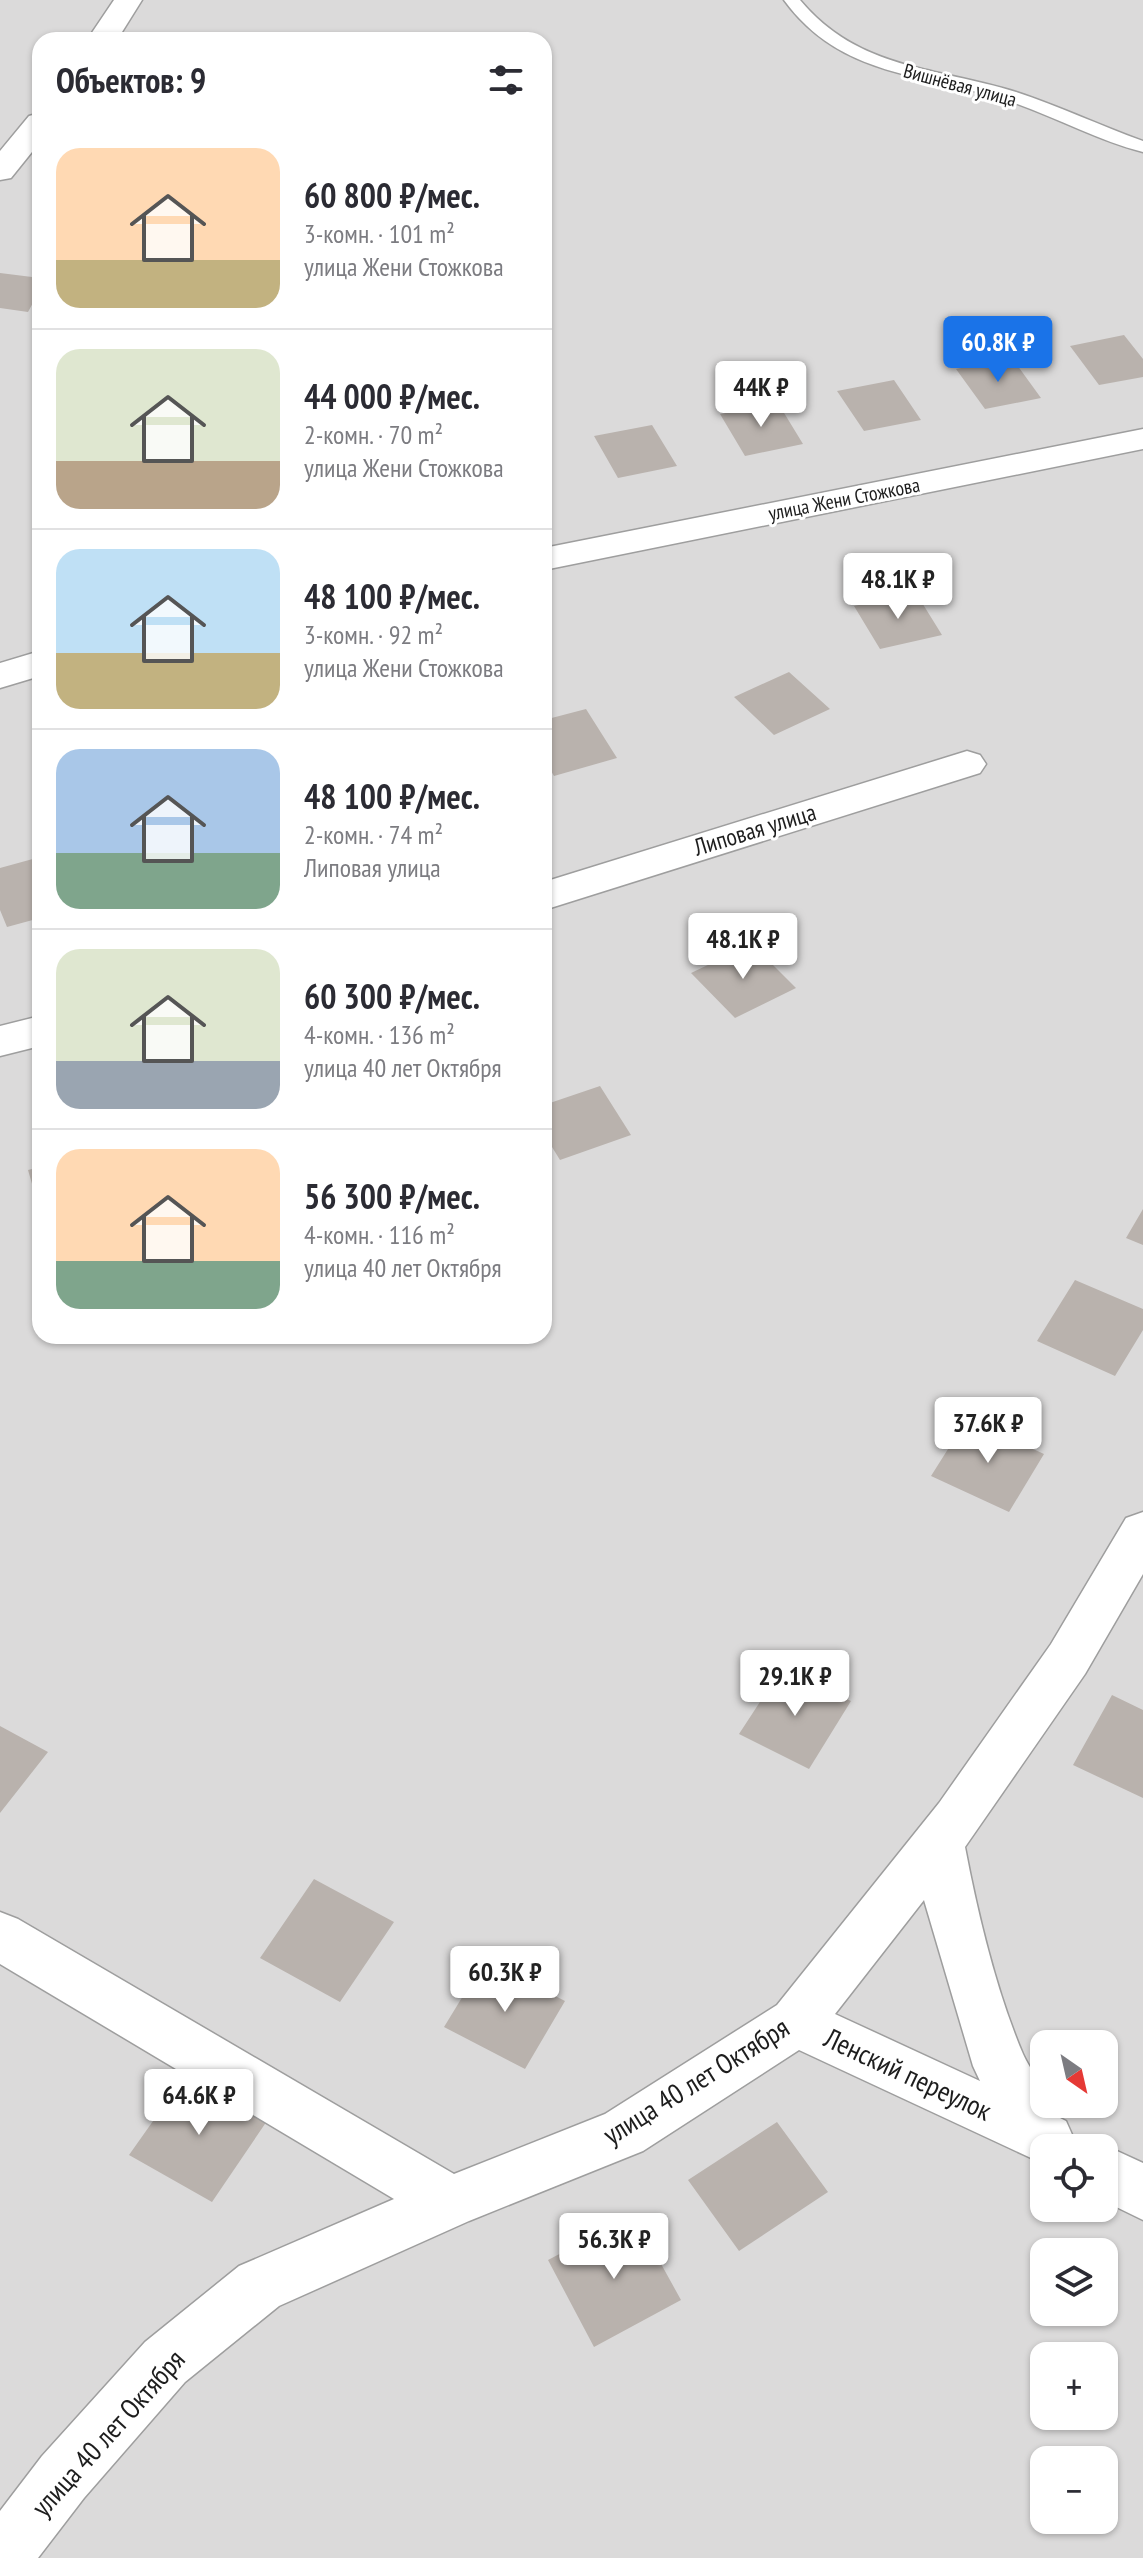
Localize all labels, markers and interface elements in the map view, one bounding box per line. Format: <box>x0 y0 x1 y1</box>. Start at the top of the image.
street label: Вишнёвая улица <box>901 57 1019 113</box>
text: Объектов: 9 <box>56 58 206 102</box>
icon: filters <box>484 58 528 102</box>
text: 60 800 ₽/мес. <box>304 173 480 217</box>
icon: home <box>120 180 216 276</box>
text: 3-комн. · 101 m² <box>304 217 455 250</box>
text: улица Жени Стожкова <box>304 250 504 283</box>
pin: 60.8K ₽ <box>924 316 1072 384</box>
text: 60.8K ₽ <box>961 325 1035 358</box>
pin: 44K ₽ <box>705 361 817 429</box>
text: 44K ₽ <box>733 370 789 403</box>
text: 44 000 ₽/мес. <box>304 374 480 418</box>
icon: home <box>120 381 216 477</box>
text: 2-комн. · 70 m² <box>304 418 443 451</box>
text: улица Жени Стожкова <box>304 451 504 484</box>
street label: улица Жени Стожкова <box>766 472 922 526</box>
pin: 48.1K ₽ <box>824 553 972 621</box>
text: 48.1K ₽ <box>861 562 935 595</box>
text: 48 100 ₽/мес. <box>304 574 480 618</box>
icon: home <box>120 581 216 677</box>
text: 3-комн. · 92 m² <box>304 618 443 651</box>
text: улица Жени Стожкова <box>304 651 504 684</box>
text: 48 100 ₽/мес. <box>304 774 480 818</box>
icon: home <box>120 781 216 877</box>
street label: Липовая улица <box>689 796 820 863</box>
text: 2-комн. · 74 m² <box>304 818 443 851</box>
text: Липовая улица <box>304 851 441 884</box>
pin: 48.1K ₽ <box>669 913 817 981</box>
text: 48.1K ₽ <box>706 922 780 955</box>
text: 60 300 ₽/мес. <box>304 974 480 1018</box>
icon: home <box>120 981 216 1077</box>
text: 4-комн. · 136 m² <box>304 1018 455 1051</box>
text: улица 40 лет Октября <box>304 1051 502 1084</box>
text: 56 300 ₽/мес. <box>304 1174 480 1218</box>
icon: home <box>120 1181 216 1277</box>
text: 4-комн. · 116 m² <box>304 1218 455 1251</box>
text: улица 40 лет Октября <box>304 1251 502 1284</box>
pin: 37.6K ₽ <box>914 1397 1062 1465</box>
text: 37.6K ₽ <box>953 1406 1023 1439</box>
pin: 29.1K ₽ <box>721 1650 869 1718</box>
text: 29.1K ₽ <box>758 1659 832 1692</box>
pin: 60.3K ₽ <box>431 1946 579 2014</box>
text: 60.3K ₽ <box>468 1955 542 1988</box>
street label: улица 40 лет Октября <box>596 2009 796 2153</box>
street label: Ленский переулок <box>818 2018 998 2129</box>
north arrow <box>1030 2030 1118 2118</box>
map controls <box>1030 2030 1118 2534</box>
pin: 64.6K ₽ <box>125 2069 273 2137</box>
text: 64.6K ₽ <box>162 2078 236 2111</box>
button: locate <box>1030 2134 1118 2222</box>
pin: 56.3K ₽ <box>540 2213 688 2281</box>
text: 56.3K ₽ <box>577 2222 651 2255</box>
button: layers <box>1030 2238 1118 2326</box>
street label: улица 40 лет Октября <box>23 2341 193 2524</box>
button: + <box>1030 2342 1118 2430</box>
button: − <box>1030 2446 1118 2534</box>

